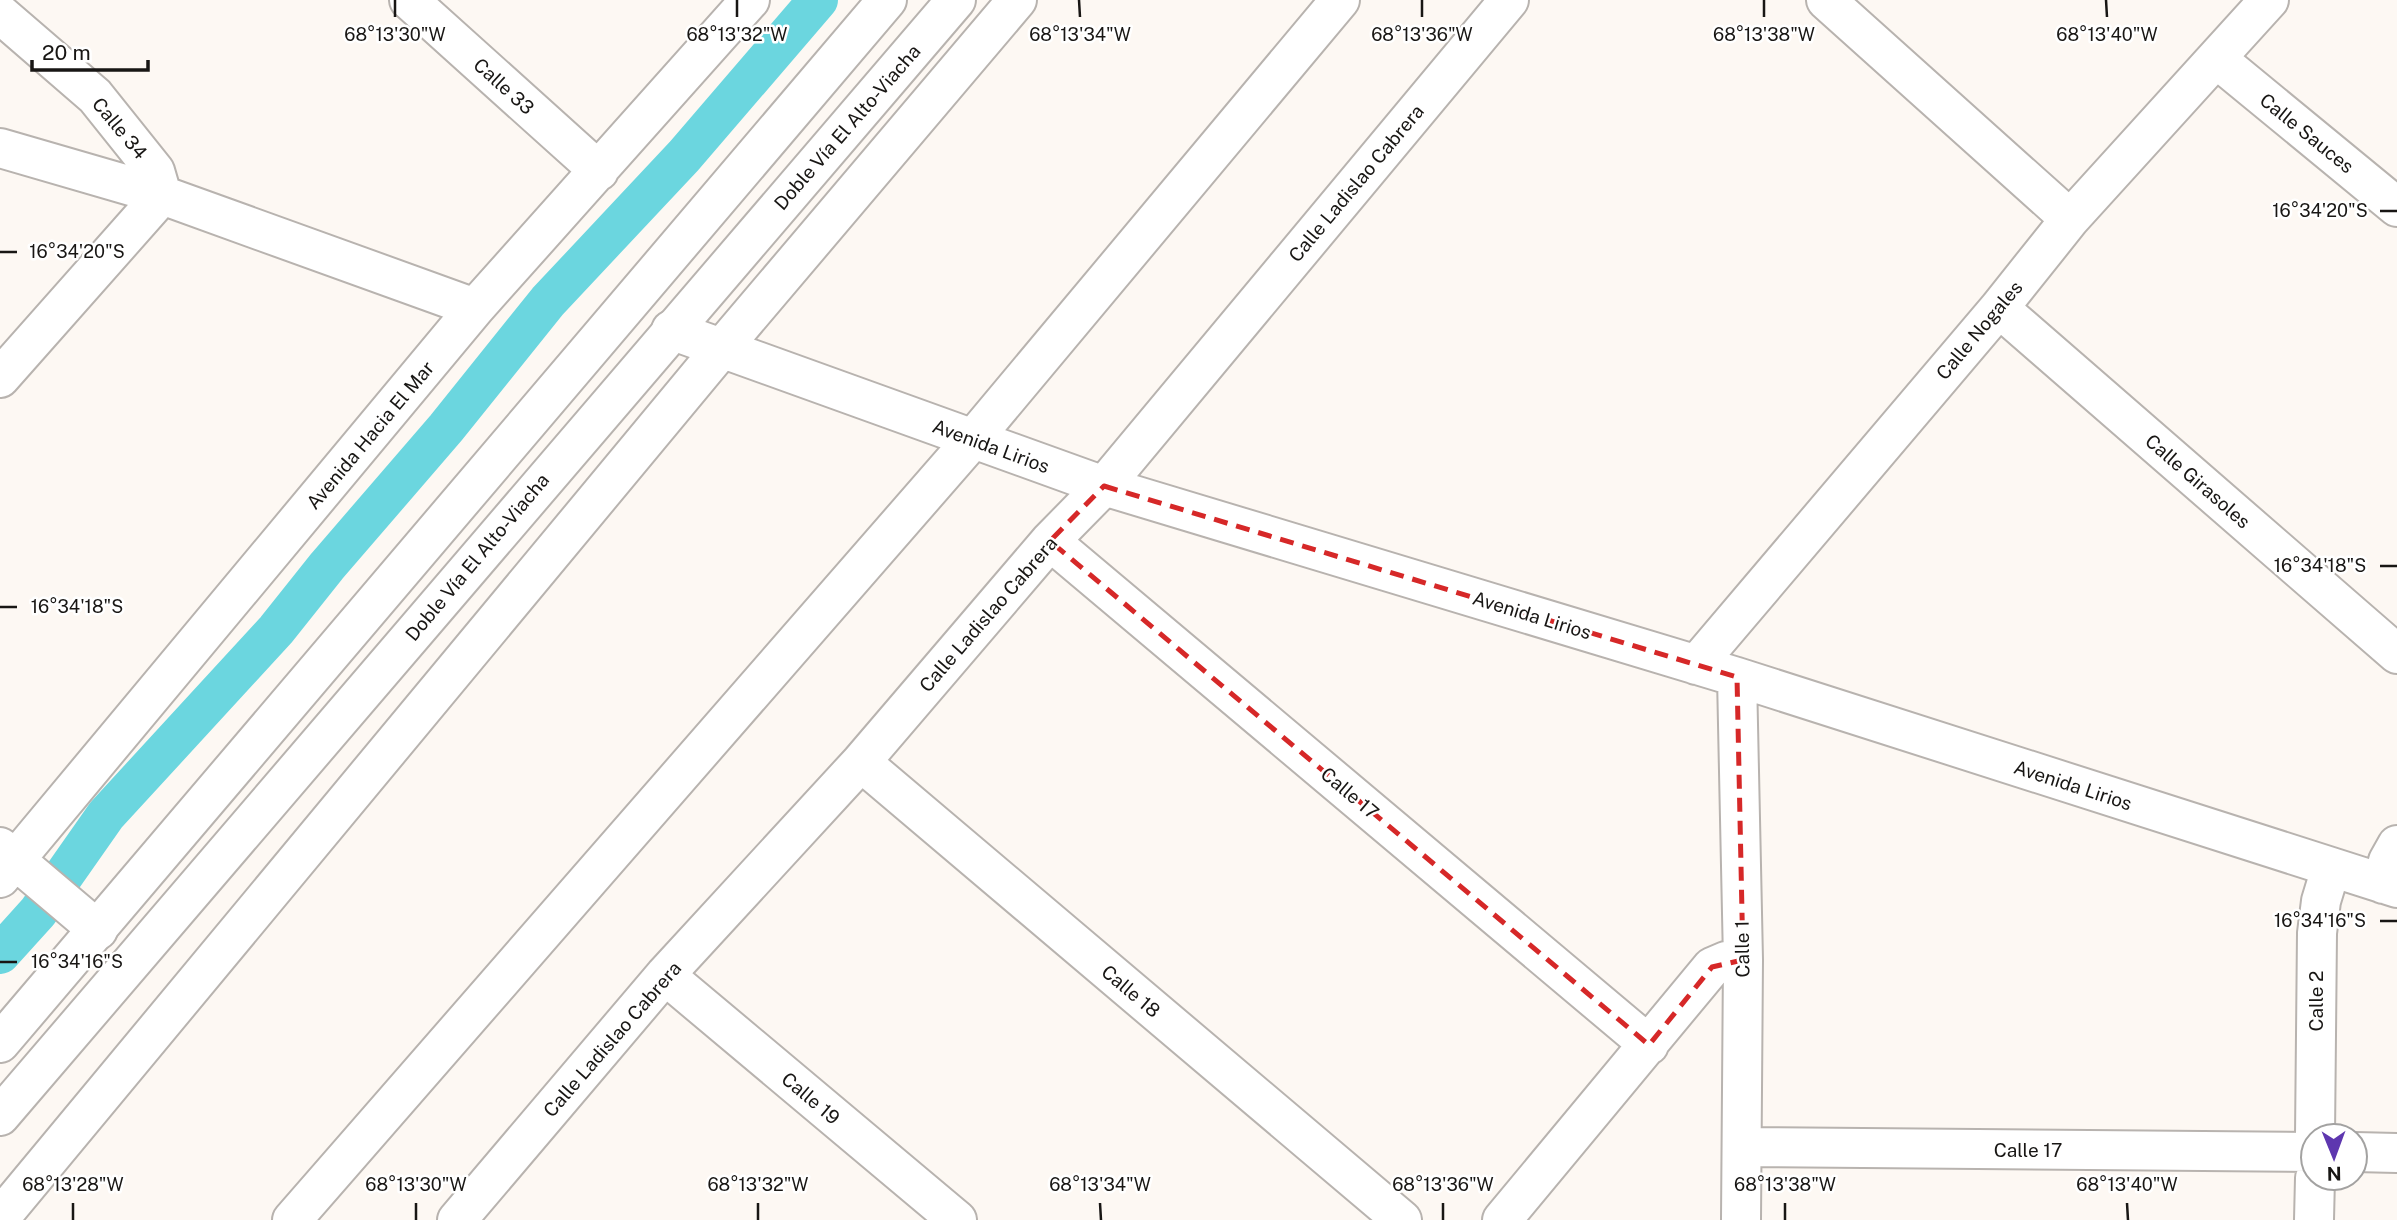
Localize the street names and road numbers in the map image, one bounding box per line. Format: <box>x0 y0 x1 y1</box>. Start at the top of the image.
street label: Doble Vía El Alto-Viacha <box>769 40 925 214</box>
street label: Calle 33 <box>469 53 539 119</box>
street label: Calle Sauces <box>2256 89 2358 177</box>
street label: Calle 34 <box>88 93 152 163</box>
street label: Calle Ladislao Cabrera <box>1284 100 1428 266</box>
street label: Calle Nogales <box>1931 276 2027 384</box>
street label: Avenida Hacia El Mar <box>302 357 438 513</box>
street label: Avenida Lirios <box>930 415 1052 477</box>
street label: Calle Girasoles <box>2141 430 2255 532</box>
street label: Doble Vía El Alto-Viacha <box>401 469 553 645</box>
street label: Calle Ladislao Cabrera <box>915 532 1061 696</box>
street label: Avenida Lirios <box>1470 587 1594 643</box>
street label: Avenida Lirios <box>2011 756 2135 814</box>
street label: Calle 17 <box>1317 763 1383 823</box>
street label: Calle 1 <box>1731 920 1753 978</box>
street label: Calle Ladislao Cabrera <box>539 957 685 1121</box>
street label: Calle 18 <box>1097 960 1165 1022</box>
street label: Calle 2 <box>2305 971 2327 1031</box>
street label: Calle 19 <box>777 1067 845 1129</box>
street label: Calle 17 <box>1994 1139 2062 1161</box>

